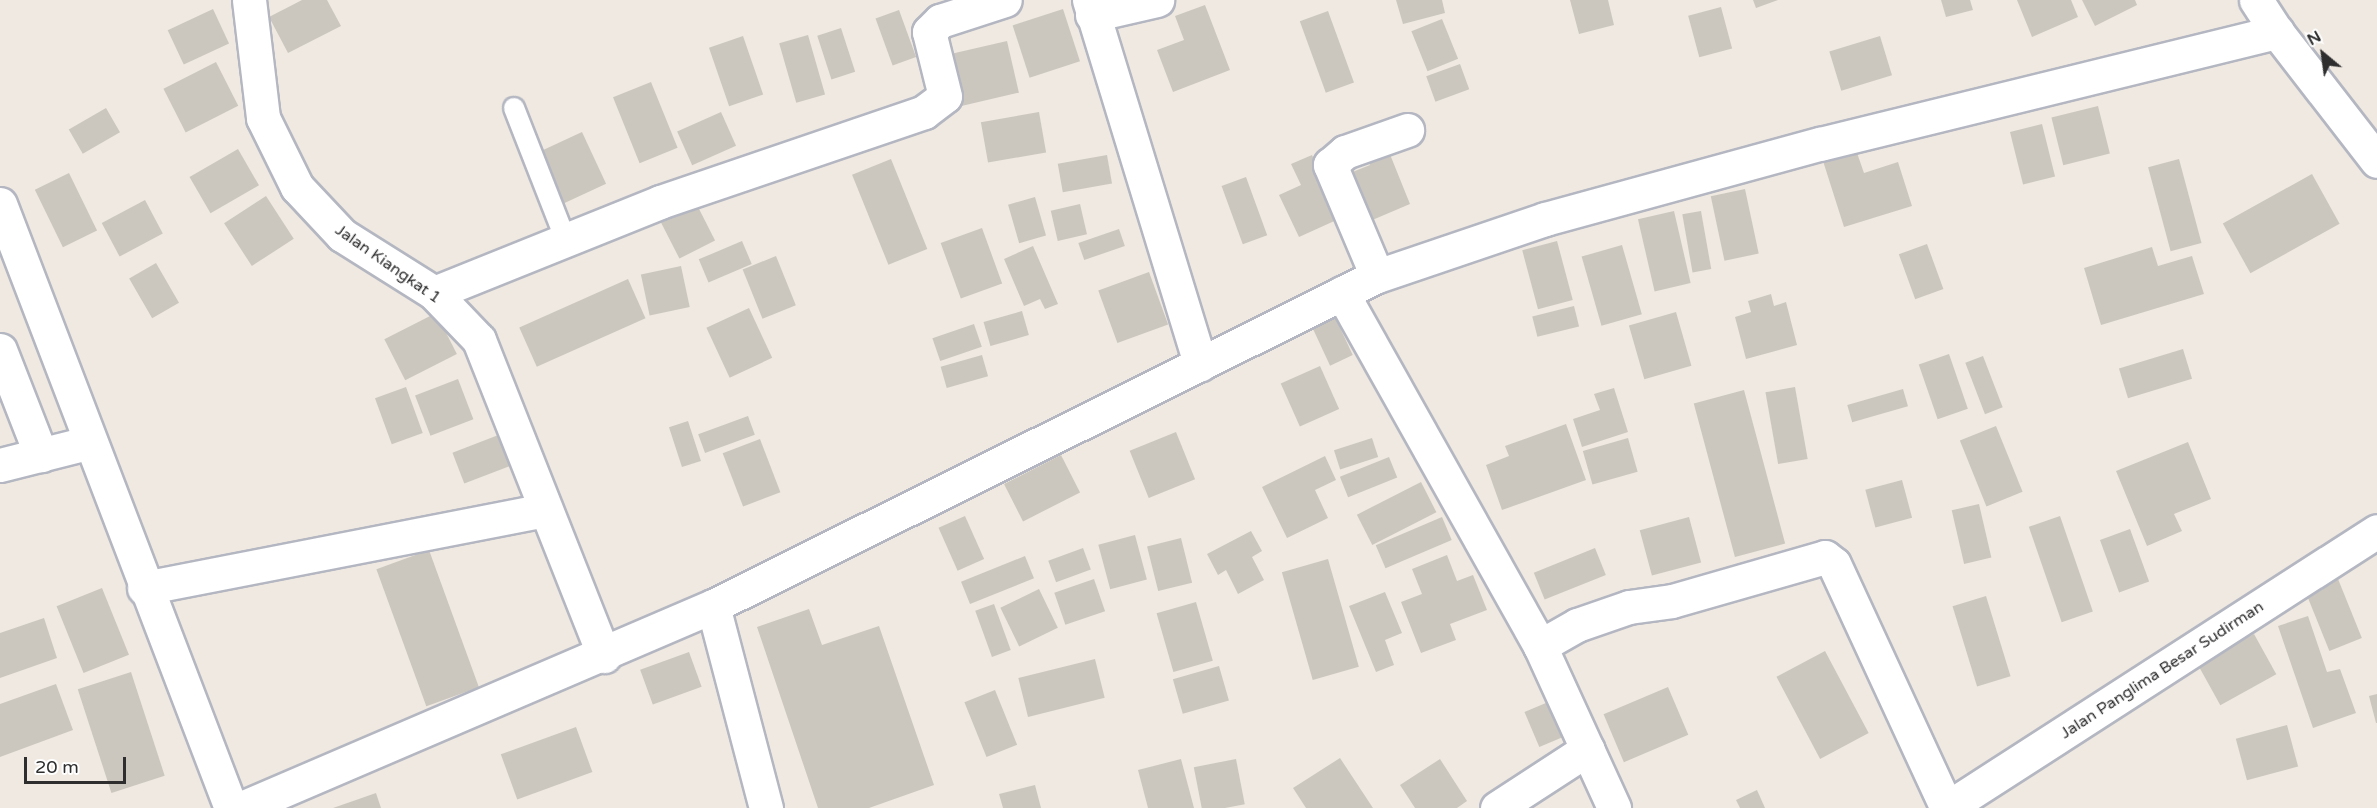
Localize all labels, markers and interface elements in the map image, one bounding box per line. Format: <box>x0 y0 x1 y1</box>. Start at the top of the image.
north arrow <box>2293 24 2353 84</box>
text: N <box>2304 26 2325 50</box>
street label: Jalan Kiangkat 1 <box>331 220 445 308</box>
street label: Jalan Panglima Besar Sudirman <box>2057 597 2267 743</box>
scale bar <box>27 745 129 783</box>
text: 20 m <box>35 756 79 778</box>

